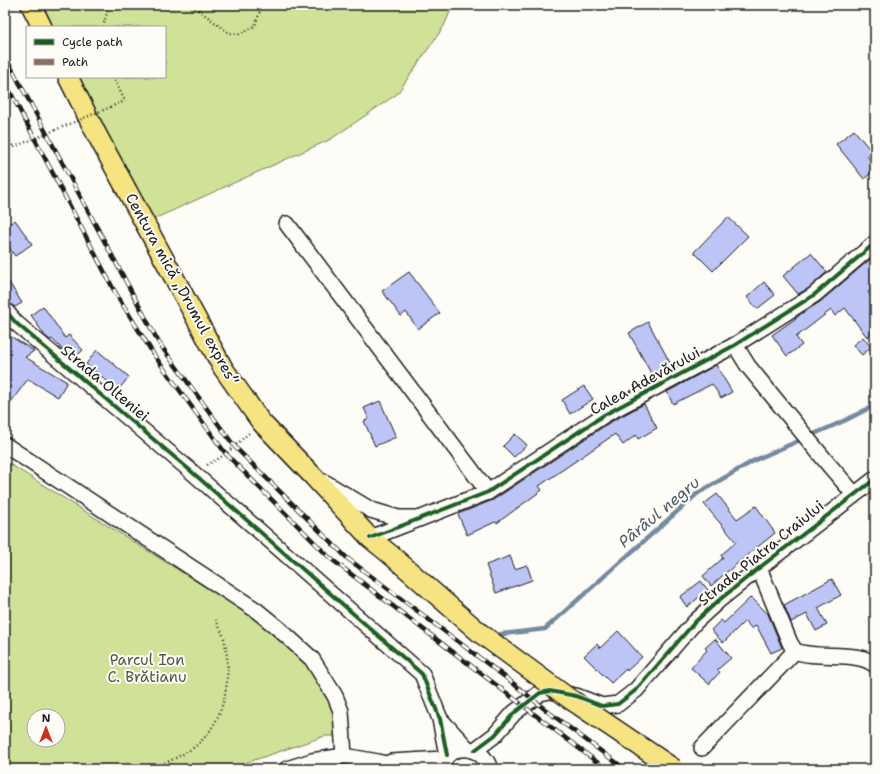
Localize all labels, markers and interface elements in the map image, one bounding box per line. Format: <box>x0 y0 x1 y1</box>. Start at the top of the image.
legend <box>26 26 166 78</box>
text: Cycle path <box>62 34 123 50</box>
text: Path <box>62 54 88 70</box>
street label: Centura mică „Drumul expres” <box>121 190 243 389</box>
street label: Strada Olteniei <box>57 340 153 426</box>
street label: Calea Adevărului <box>586 342 704 420</box>
water label: Pârâul negru <box>614 472 704 552</box>
street label: Strada Piatra Craiului <box>694 496 828 610</box>
park label: Parcul Ion C. Brătianu <box>107 650 187 687</box>
north arrow <box>26 708 66 748</box>
text: N <box>42 711 51 726</box>

